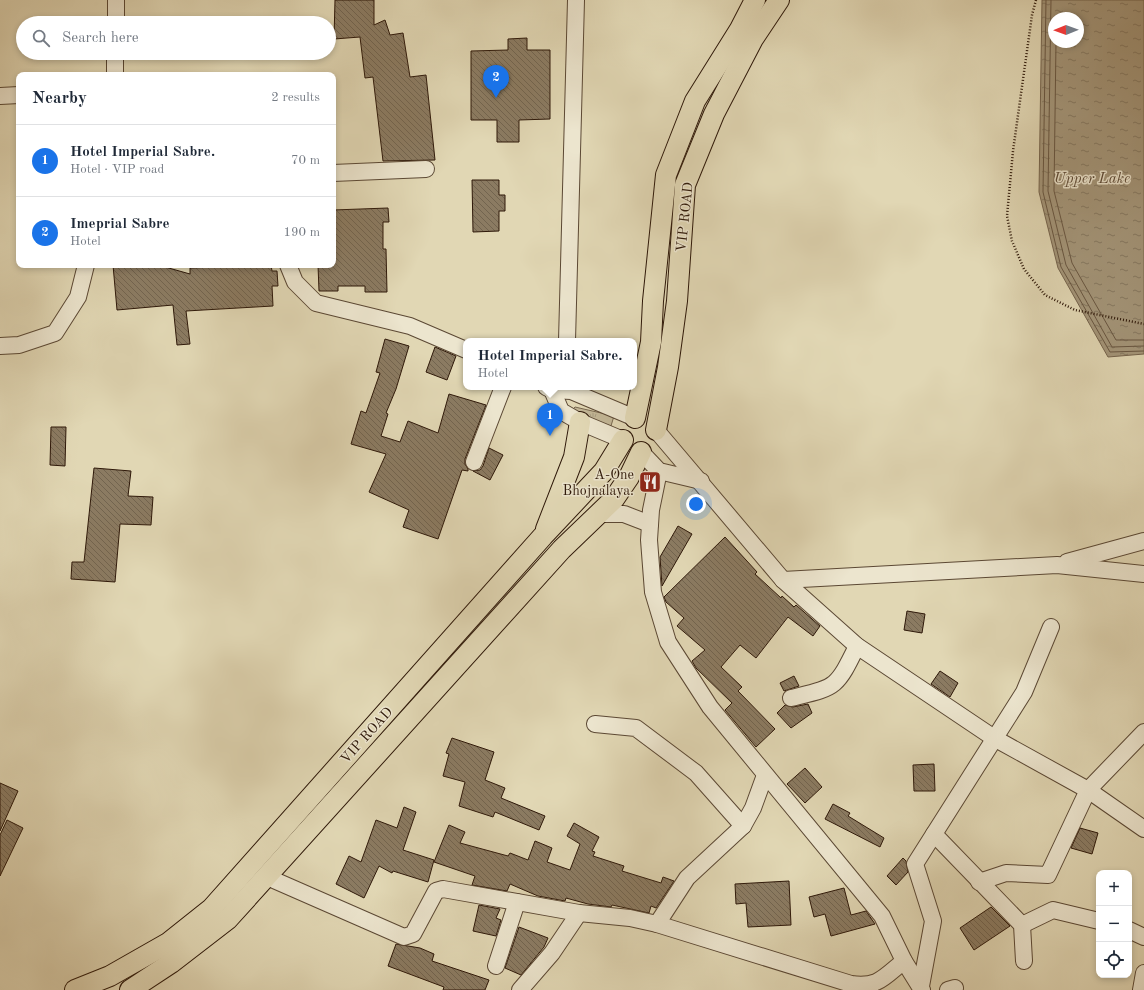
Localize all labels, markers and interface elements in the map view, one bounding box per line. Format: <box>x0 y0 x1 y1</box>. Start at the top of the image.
north arrow <box>1048 12 1084 48</box>
search box <box>16 16 336 60</box>
icon: search <box>30 27 52 49</box>
text: Search here <box>62 31 139 46</box>
pin: 2 <box>483 65 509 98</box>
text: Nearby <box>32 90 87 107</box>
text: 2 results <box>271 91 320 104</box>
text: Hotel Imperial Sabre. <box>70 145 215 160</box>
text: 1 <box>41 154 49 167</box>
text: 70 m <box>291 154 320 167</box>
text: Hotel · VIP road <box>70 163 164 176</box>
water label: Upper Lake <box>1054 172 1130 187</box>
street label: VIP ROAD <box>674 181 696 253</box>
text: Imeprial Sabre <box>70 217 170 232</box>
text: 2 <box>41 226 49 239</box>
text: 190 m <box>283 226 320 239</box>
text: Hotel <box>70 235 101 248</box>
popup <box>463 338 637 390</box>
text: Hotel Imperial Sabre. <box>477 349 623 364</box>
text: Hotel <box>477 367 508 380</box>
pin: 1 <box>537 403 563 436</box>
place label: A-One Bhojnalaya. <box>563 468 634 498</box>
restaurant icon: A-One Bhojnalaya. <box>637 469 663 495</box>
your location <box>686 494 706 514</box>
street label: VIP ROAD <box>338 705 396 767</box>
map controls <box>1096 870 1132 978</box>
button: + <box>1096 870 1132 906</box>
button: − <box>1096 906 1132 942</box>
button: locate <box>1096 942 1132 978</box>

